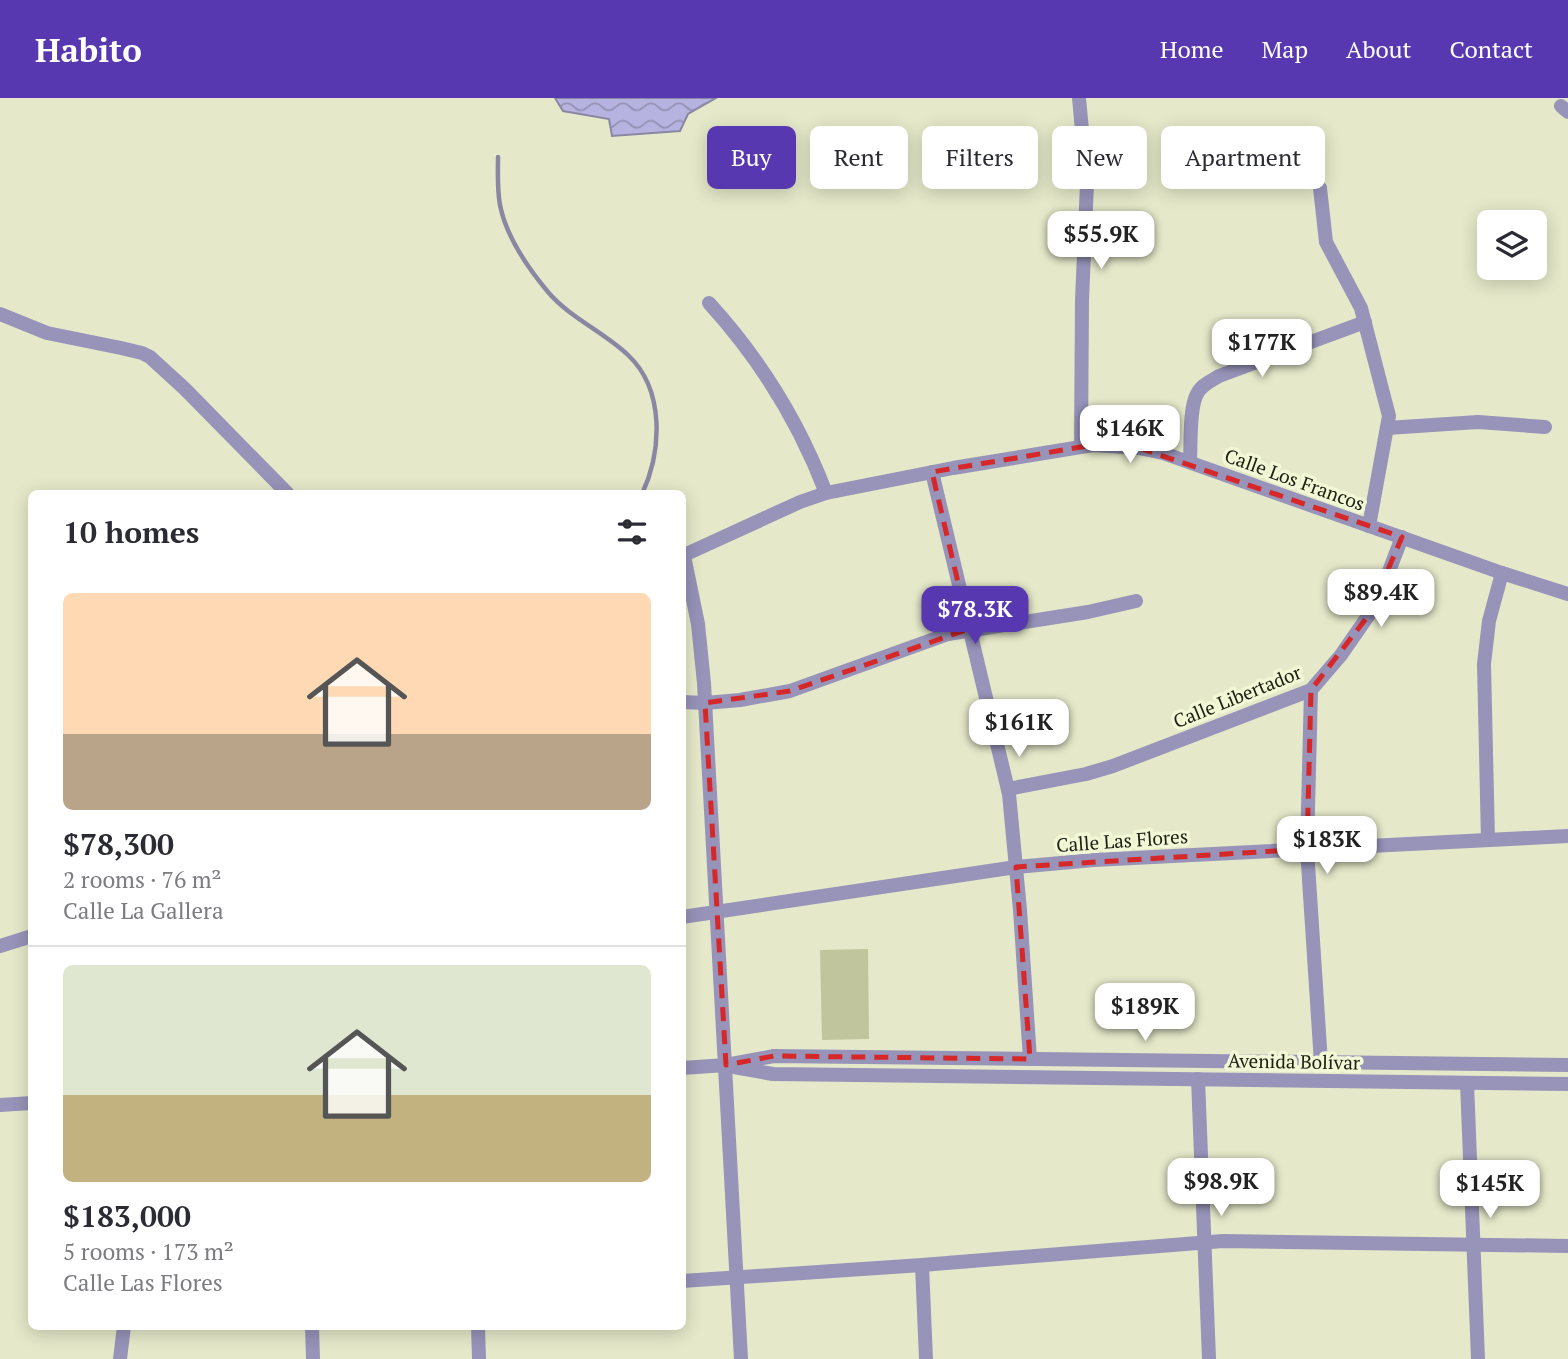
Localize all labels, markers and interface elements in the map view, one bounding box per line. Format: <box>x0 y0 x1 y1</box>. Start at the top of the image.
text: Habito <box>35 28 142 71</box>
text: Home <box>1160 33 1224 65</box>
text: Map <box>1262 33 1308 65</box>
text: About <box>1346 33 1412 65</box>
text: Contact <box>1450 33 1533 65</box>
chip: Buy <box>707 126 796 189</box>
chip: Rent <box>810 126 908 189</box>
chip: Filters <box>922 126 1038 189</box>
chip: New <box>1052 126 1147 189</box>
chip: Apartment <box>1161 126 1325 189</box>
map controls <box>1477 210 1547 280</box>
button: layers <box>1477 210 1547 280</box>
pin: $55.9K <box>1044 212 1158 271</box>
text: $55.9K <box>1063 218 1139 249</box>
pin: $177K <box>1213 320 1311 379</box>
text: $177K <box>1228 326 1296 357</box>
pin: $146K <box>1081 406 1179 465</box>
text: $146K <box>1096 412 1164 443</box>
street label: Calle Los Francos <box>1222 442 1368 516</box>
text: 10 homes <box>63 512 199 552</box>
icon: filters <box>613 513 651 551</box>
pin: $89.4K <box>1324 570 1438 629</box>
text: $89.4K <box>1343 576 1419 607</box>
pin: $78.3K <box>918 587 1032 646</box>
text: $78.3K <box>937 593 1013 624</box>
icon: home <box>294 639 420 765</box>
street label: Calle Libertador <box>1169 659 1305 733</box>
pin: $161K <box>970 700 1068 759</box>
text: $161K <box>985 706 1053 737</box>
pin: $183K <box>1278 816 1376 876</box>
street label: Calle Las Flores <box>1055 823 1189 857</box>
text: $183K <box>1293 823 1361 854</box>
text: $78,300 <box>63 824 174 864</box>
text: 2 rooms · 76 m² <box>63 864 222 895</box>
text: Calle La Gallera <box>63 895 224 926</box>
pin: $189K <box>1096 984 1194 1043</box>
text: $189K <box>1111 990 1179 1021</box>
icon: home <box>294 1011 420 1137</box>
street label: Avenida Bolívar <box>1228 1047 1361 1075</box>
pin: $98.9K <box>1164 1158 1278 1218</box>
pin: $145K <box>1441 1160 1539 1220</box>
text: $98.9K <box>1183 1165 1259 1196</box>
text: $145K <box>1456 1167 1524 1198</box>
text: $183,000 <box>63 1196 191 1236</box>
text: 5 rooms · 173 m² <box>63 1236 234 1267</box>
text: Calle Las Flores <box>63 1267 223 1298</box>

